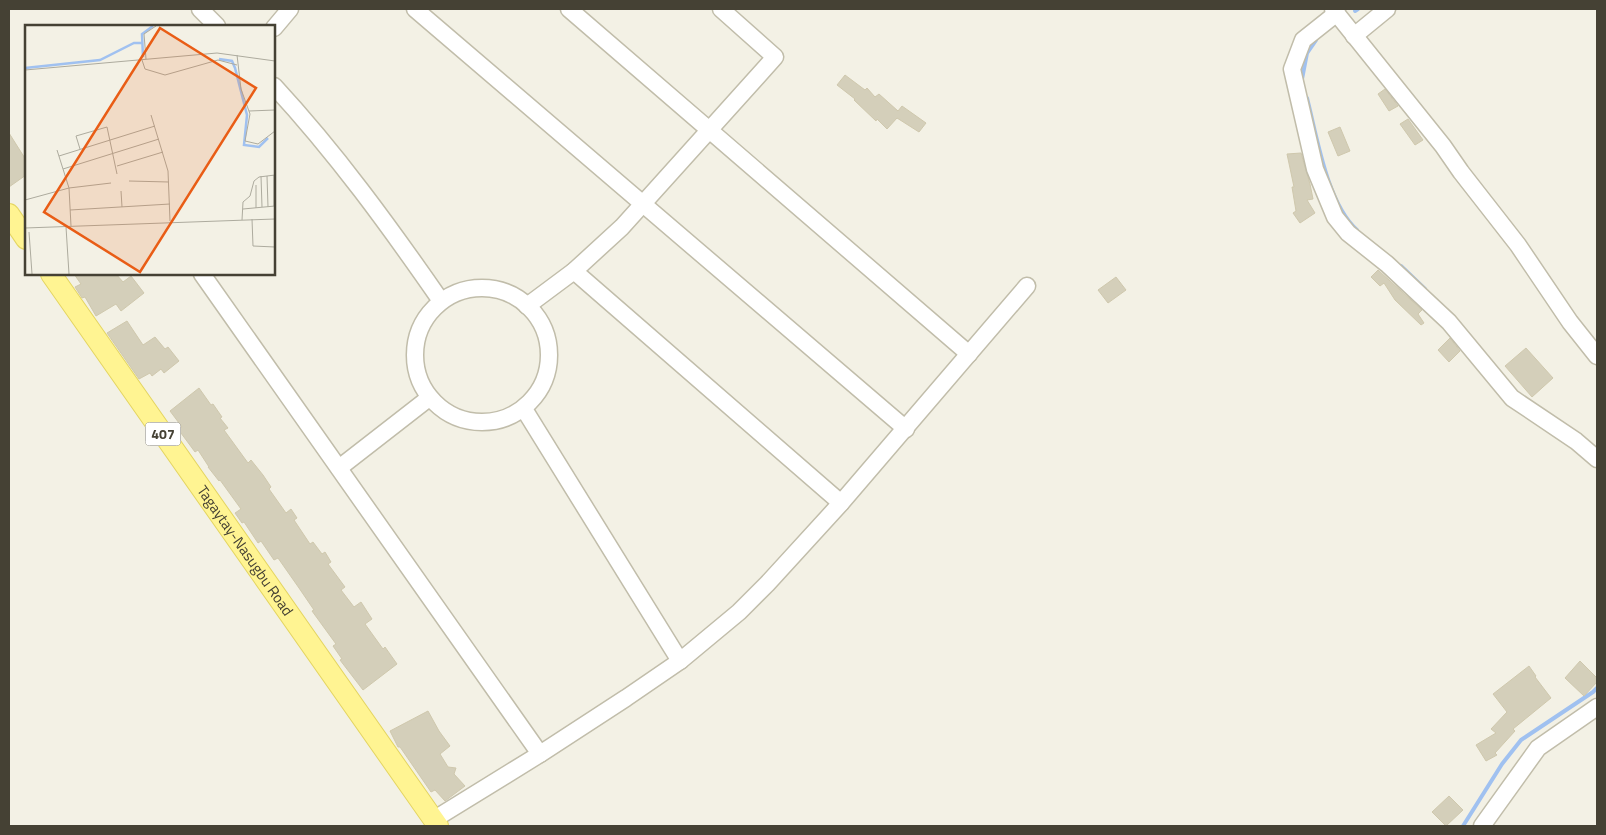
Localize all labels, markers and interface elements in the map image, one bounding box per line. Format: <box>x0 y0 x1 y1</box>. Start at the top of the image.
inset map <box>25 25 275 275</box>
road number: 407 <box>146 422 180 446</box>
street label: Tagaytay-Nasugbu Road <box>192 480 299 620</box>

